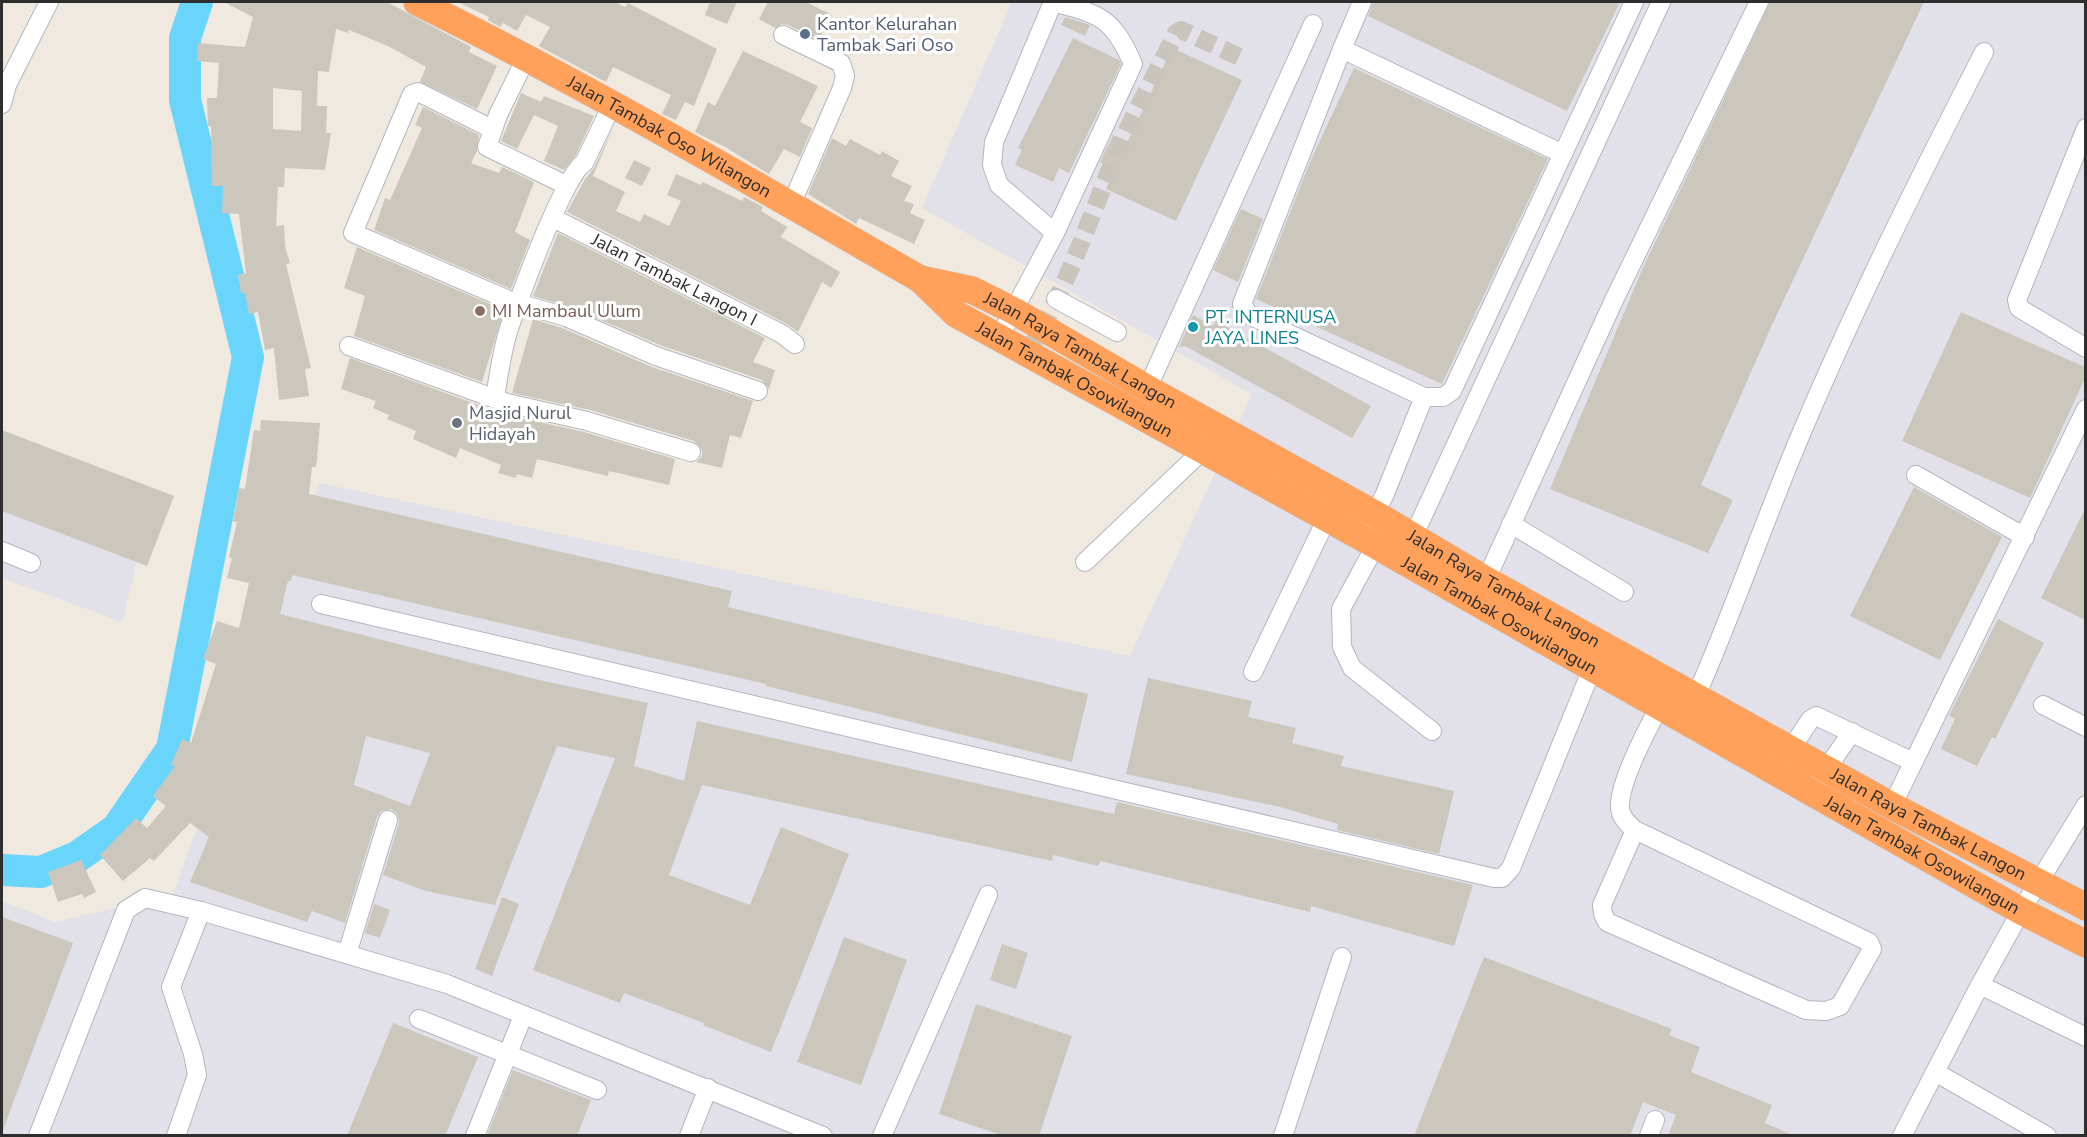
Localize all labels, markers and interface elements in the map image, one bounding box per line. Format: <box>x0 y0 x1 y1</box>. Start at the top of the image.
place label: Kantor Kelurahan Tambak Sari Oso <box>817 12 957 57</box>
marker: Kantor Kelurahan Tambak Sari Oso <box>798 27 812 41</box>
street label: Jalan Tambak Oso Wilangon <box>562 70 776 203</box>
street label: Jalan Tambak Langon I <box>586 227 761 331</box>
street label: Jalan Raya Tambak Langon <box>979 285 1181 414</box>
place label: MI Mambaul Ulum <box>492 299 641 323</box>
marker: MI Mambaul Ulum <box>473 304 487 318</box>
place label: PT. INTERNUSA JAYA LINES <box>1204 305 1336 350</box>
street label: Jalan Tambak Osowilangun <box>971 315 1177 443</box>
marker: PT. INTERNUSA JAYA LINES <box>1186 320 1200 334</box>
place label: Masjid Nurul Hidayah <box>469 401 572 446</box>
marker: Masjid Nurul Hidayah <box>450 416 464 430</box>
street label: Jalan Raya Tambak Langon <box>1402 523 1604 653</box>
street label: Jalan Tambak Osowilangun <box>1397 550 1601 680</box>
street label: Jalan Raya Tambak Langon <box>1826 762 2031 886</box>
street label: Jalan Tambak Osowilangun <box>1819 790 2024 920</box>

